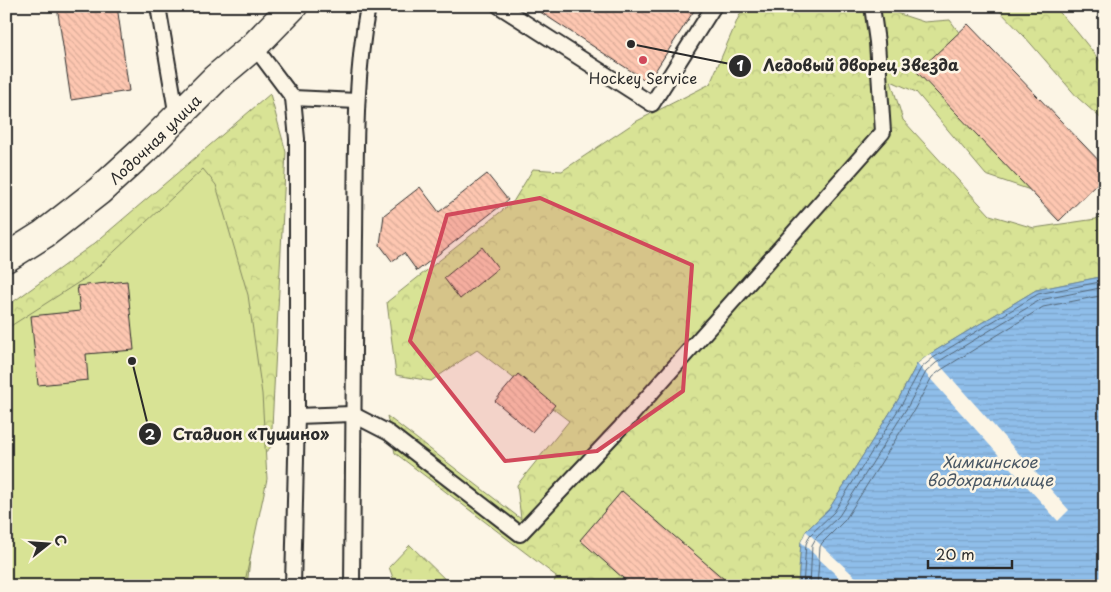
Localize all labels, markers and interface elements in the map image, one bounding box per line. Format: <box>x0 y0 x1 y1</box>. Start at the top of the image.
callout: Ледовый дворец Звезда <box>727 50 969 81</box>
text: Ледовый дворец Звезда <box>763 52 959 76</box>
text: 1 <box>736 53 744 76</box>
marker: Hockey Service <box>637 54 649 66</box>
place label: Hockey Service <box>589 66 697 89</box>
street label: Лодочная улица <box>103 88 206 189</box>
callout: Стадион «Тушино» <box>138 419 340 450</box>
text: Стадион «Тушино» <box>173 421 330 445</box>
text: 2 <box>145 422 156 445</box>
water label: Химкинское водохранилище <box>927 449 1054 491</box>
north arrow <box>22 520 72 570</box>
text: С <box>49 532 72 548</box>
scale bar <box>928 537 1012 569</box>
text: 20 m <box>936 542 975 565</box>

